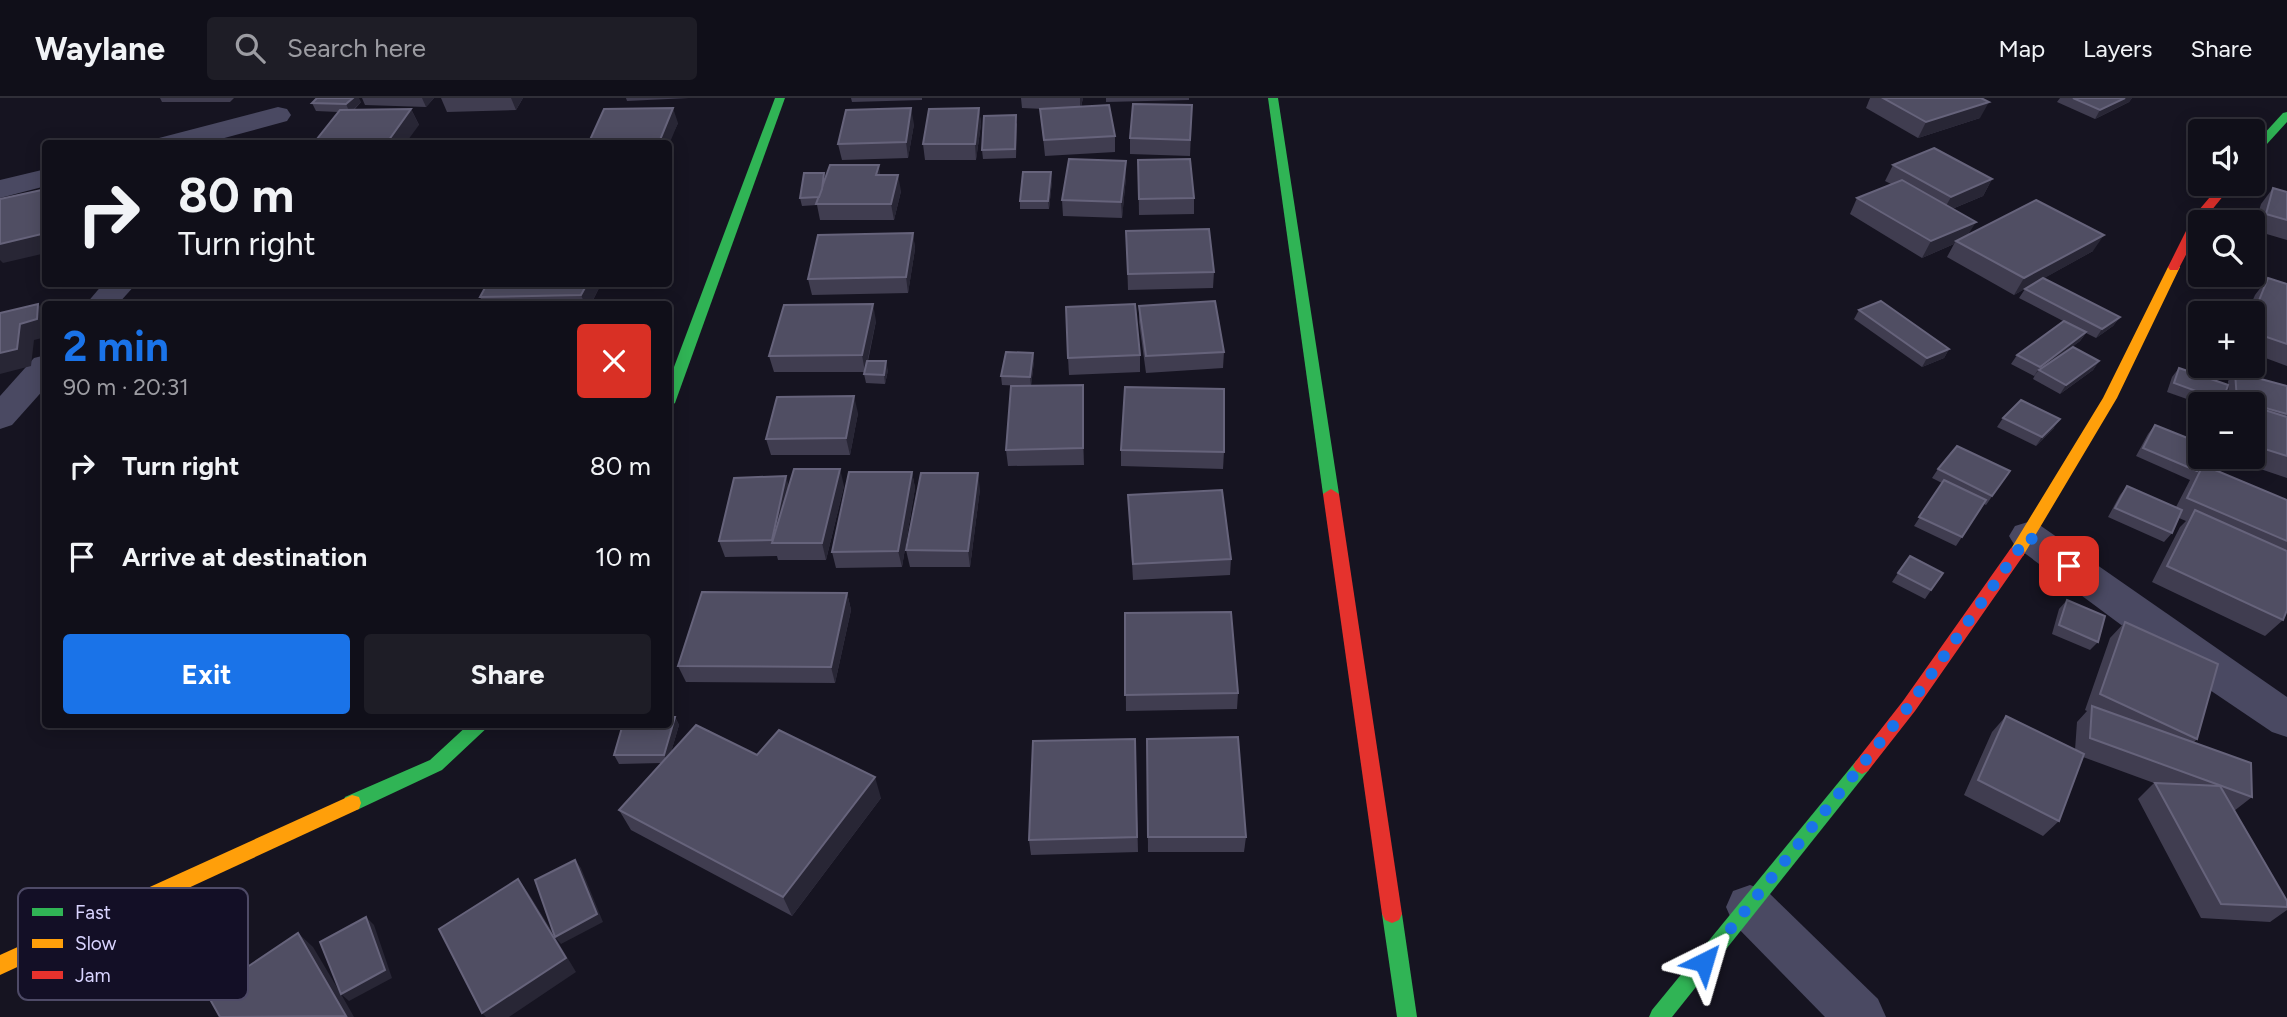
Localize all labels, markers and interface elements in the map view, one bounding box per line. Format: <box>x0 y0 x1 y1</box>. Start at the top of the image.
search box <box>207 17 697 80</box>
text: Waylane <box>35 29 165 68</box>
icon: search <box>231 29 269 67</box>
text: Search here <box>287 32 426 64</box>
text: Map <box>1998 34 2045 63</box>
text: Layers <box>2083 34 2152 63</box>
text: Share <box>2190 34 2252 63</box>
map controls <box>2188 119 2265 469</box>
button: sound <box>2188 119 2265 196</box>
text: 80 m <box>178 165 294 224</box>
icon: right <box>63 168 154 259</box>
button: search <box>2188 210 2265 287</box>
text: Turn right <box>178 225 316 263</box>
button: + <box>2188 301 2265 378</box>
text: 2 min <box>63 321 169 372</box>
button: close <box>577 324 651 398</box>
text: 90 m · 20:31 <box>63 373 189 401</box>
button: − <box>2188 392 2265 469</box>
icon: right <box>63 447 101 485</box>
text: Turn right <box>122 450 239 482</box>
text: 80 m <box>590 450 651 482</box>
pin <box>2039 536 2099 596</box>
icon: arrive <box>63 538 101 576</box>
text: Arrive at destination <box>122 541 367 573</box>
text: 10 m <box>595 541 651 573</box>
icon: arrive <box>2050 547 2088 585</box>
button: Exit <box>63 634 350 714</box>
button: Share <box>364 634 651 714</box>
legend <box>18 888 248 1000</box>
text: Fast <box>75 901 111 924</box>
position arrow <box>1667 925 1741 999</box>
text: Slow <box>75 932 117 955</box>
text: Jam <box>75 964 111 987</box>

